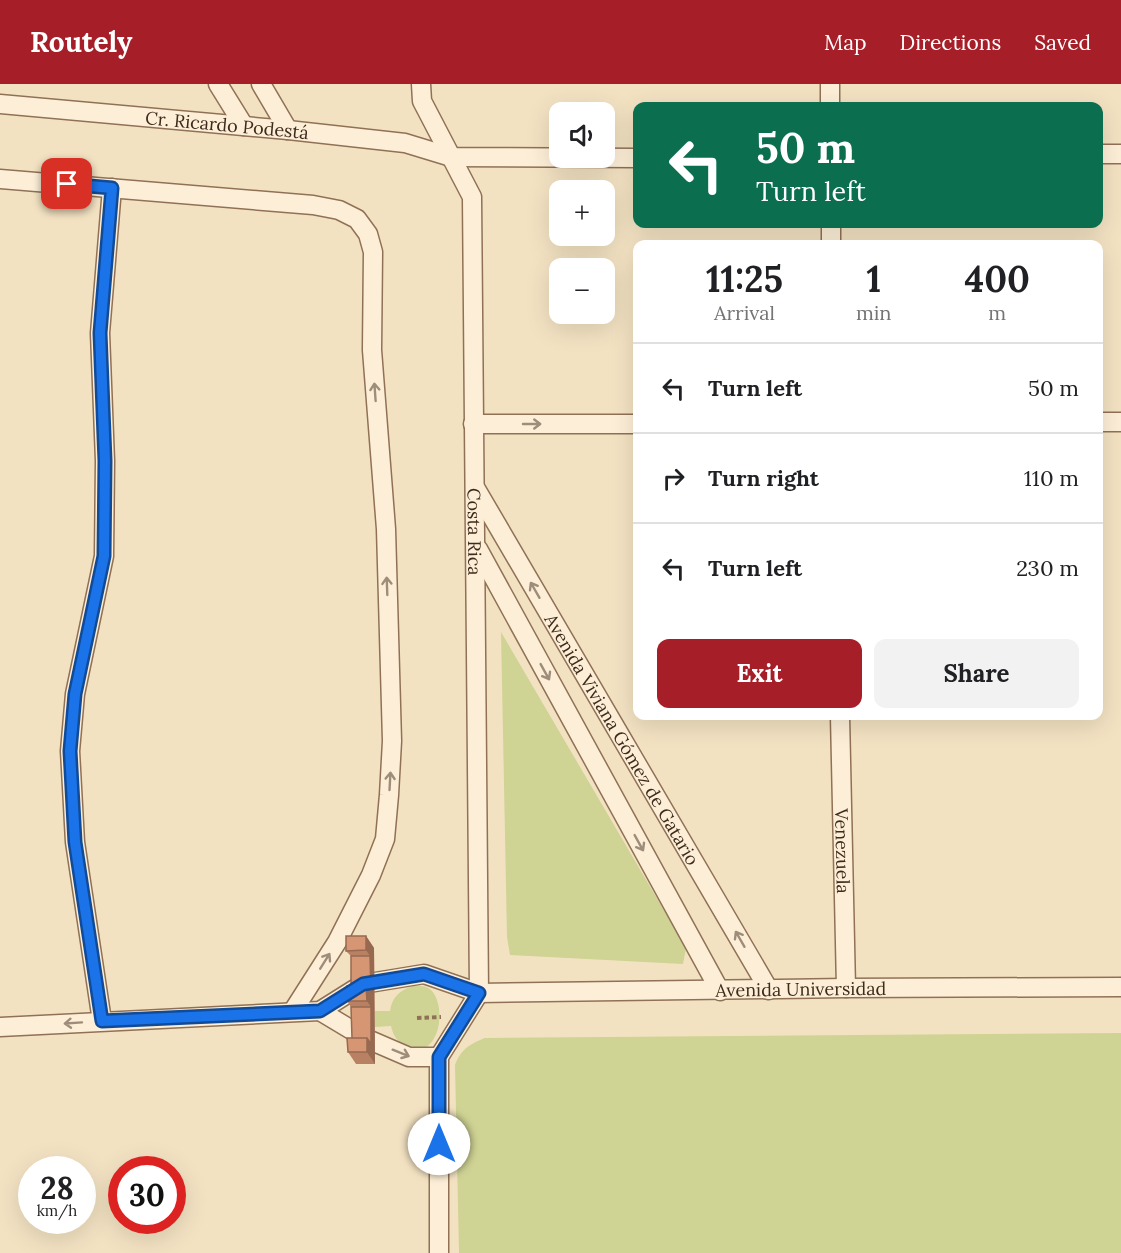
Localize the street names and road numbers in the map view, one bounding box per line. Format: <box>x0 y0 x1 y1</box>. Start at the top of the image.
street label: Cr. Ricardo Podestá <box>144 106 310 144</box>
street label: Costa Rica <box>463 488 487 576</box>
street label: Avenida Viviana Gómez de Gatario <box>539 609 705 869</box>
street label: Venezuela <box>831 807 855 894</box>
street label: Avenida Universidad <box>714 976 886 1001</box>

